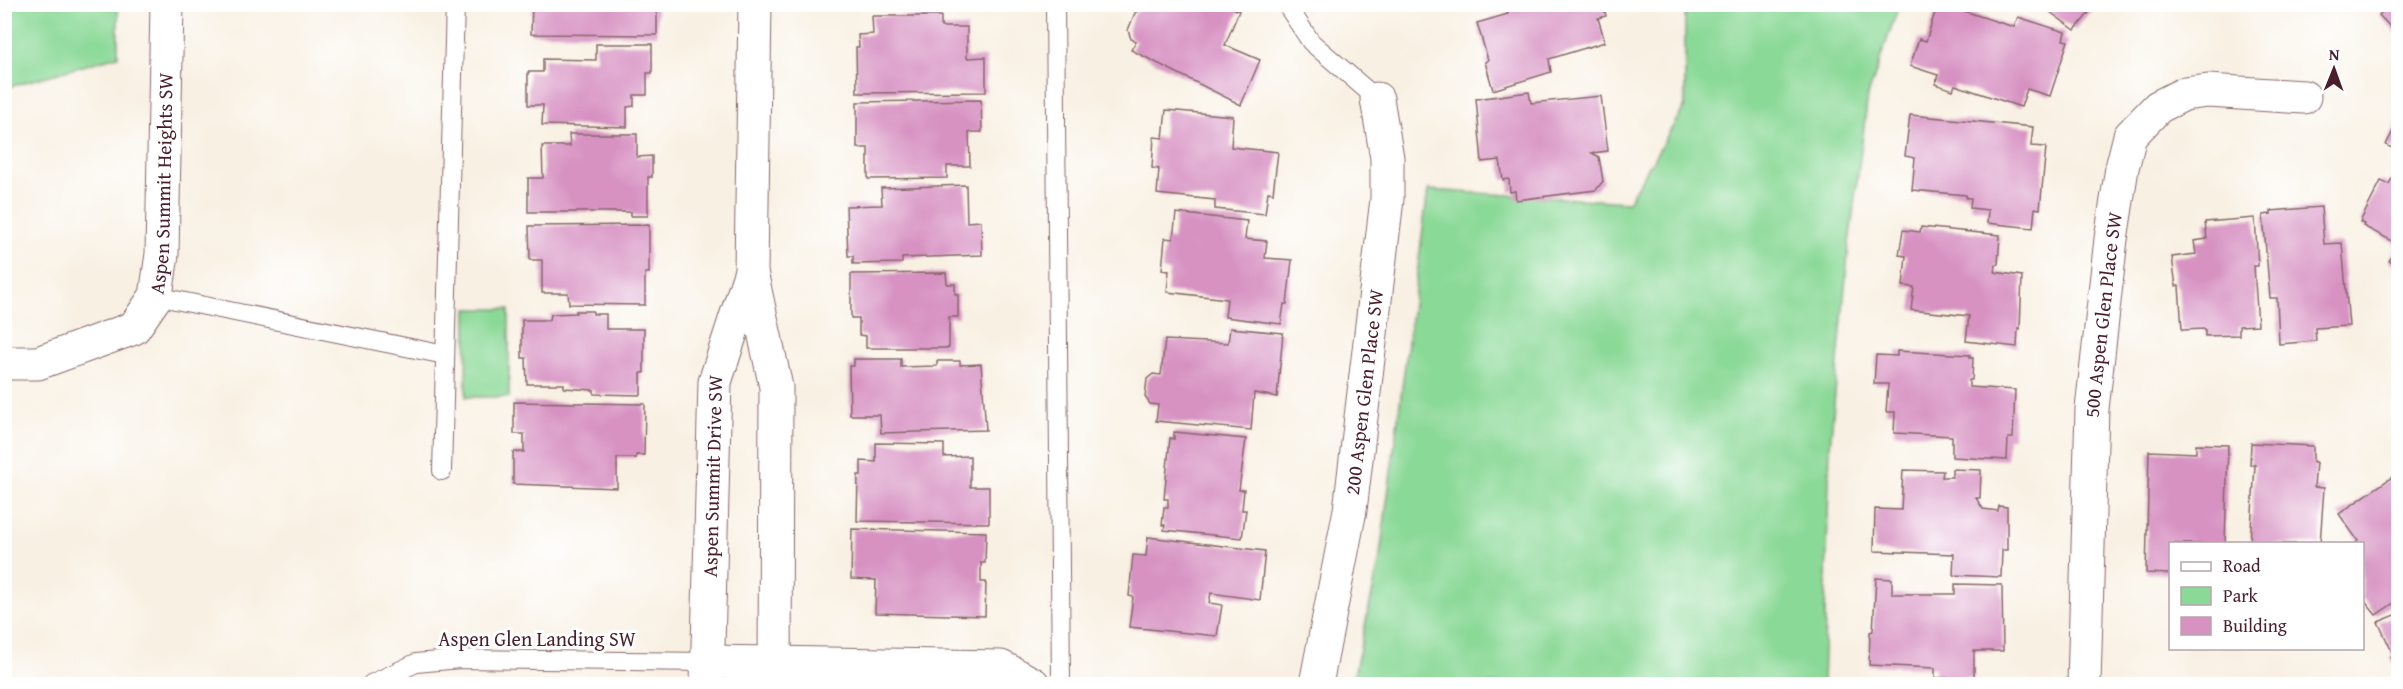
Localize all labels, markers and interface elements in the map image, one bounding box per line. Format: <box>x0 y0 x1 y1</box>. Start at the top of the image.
north arrow <box>2304 39 2364 99</box>
text: N <box>2329 42 2340 66</box>
street label: Aspen Summit Heights SW <box>141 72 180 296</box>
street label: 500 Aspen Glen Place SW <box>2077 210 2129 418</box>
street label: 200 Aspen Glen Place SW <box>1337 288 1390 497</box>
street label: Aspen Summit Drive SW <box>695 375 729 578</box>
legend <box>2169 542 2364 650</box>
text: Road <box>2223 552 2261 579</box>
text: Park <box>2223 582 2259 609</box>
text: Building <box>2223 612 2287 639</box>
street label: Aspen Glen Landing SW <box>438 624 636 653</box>

